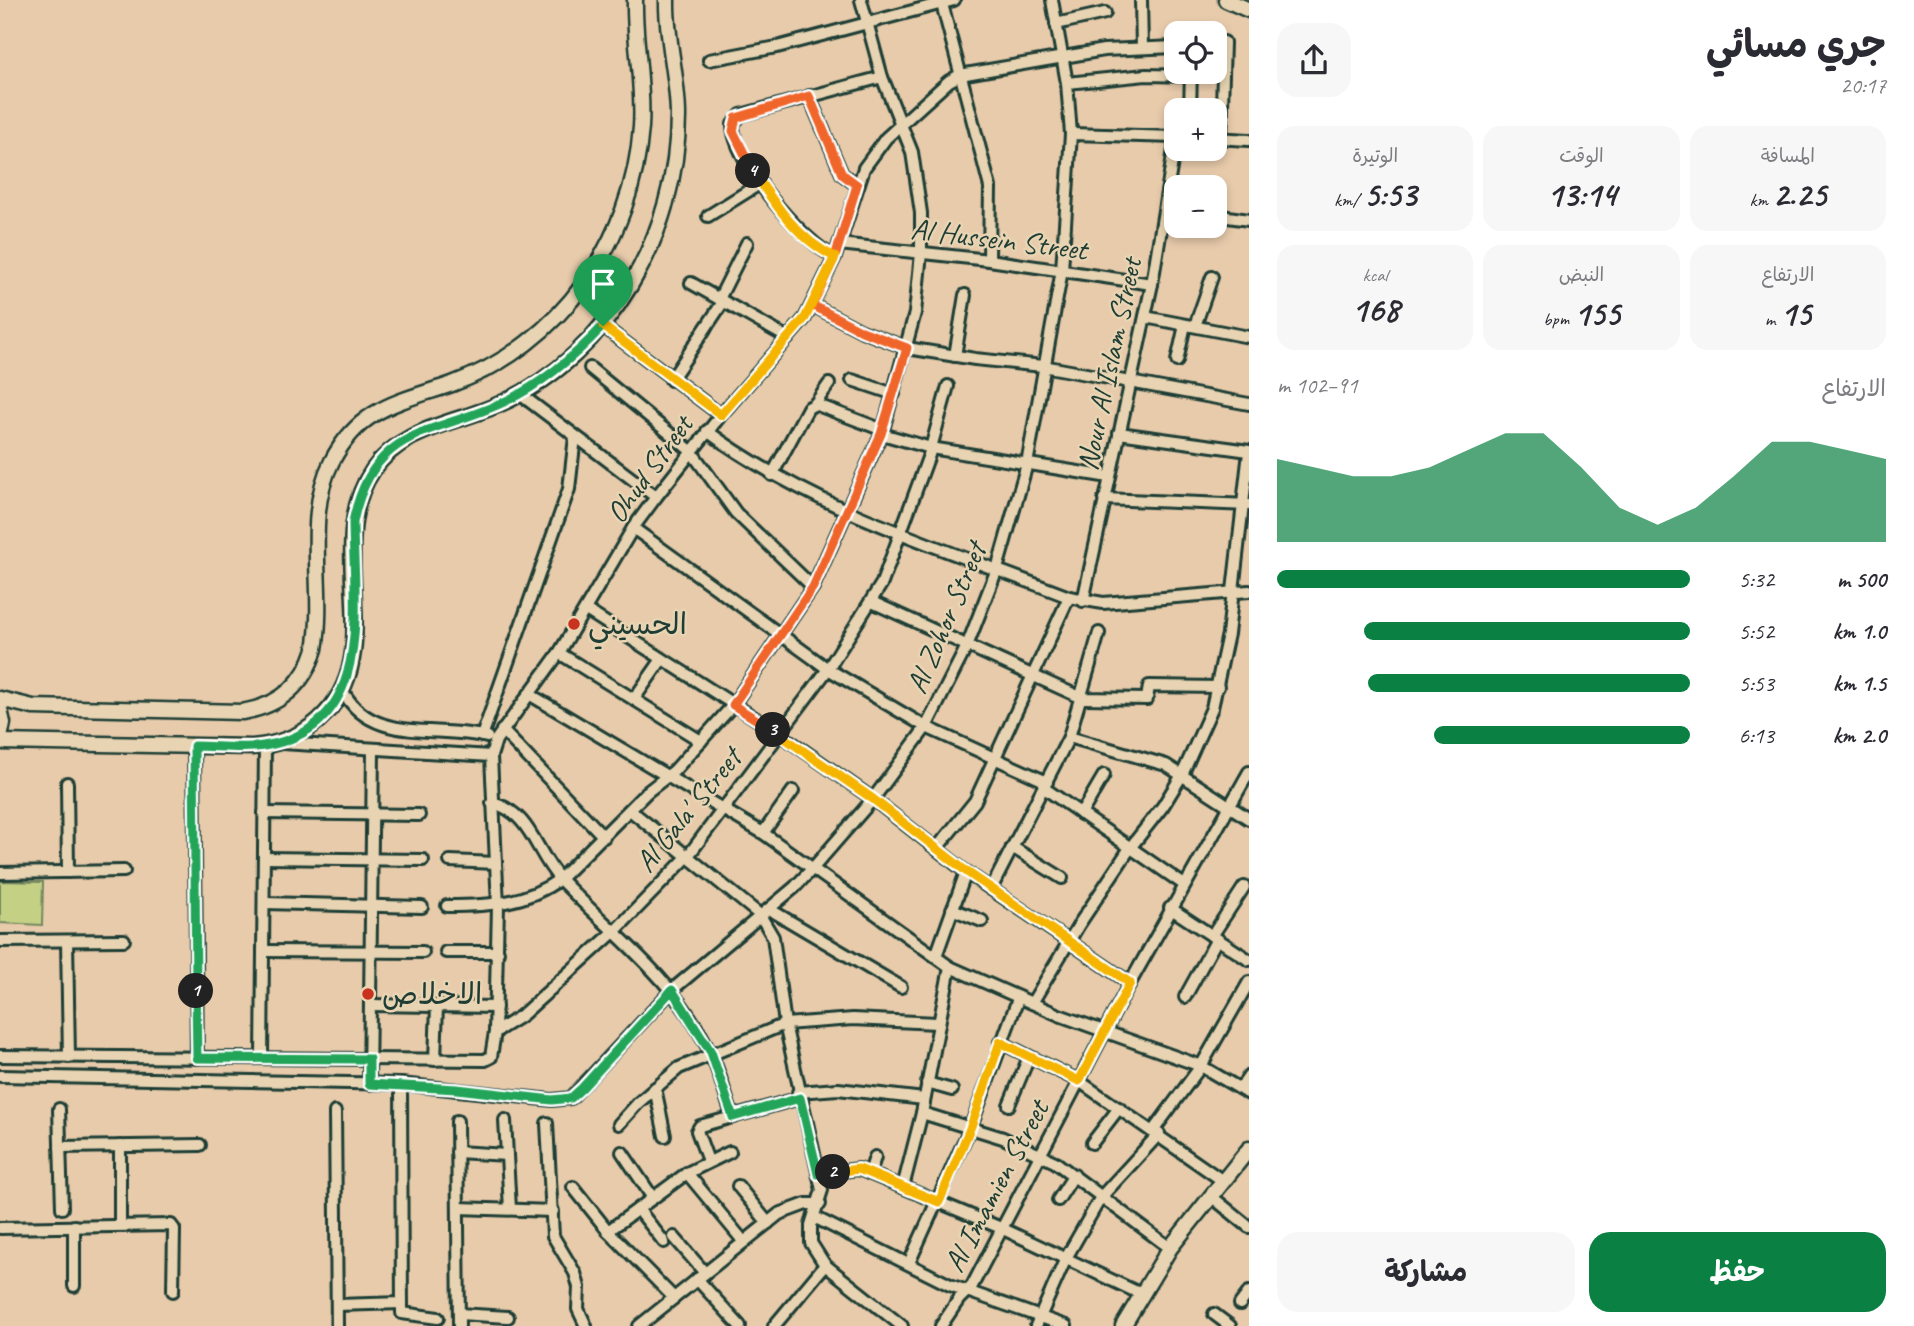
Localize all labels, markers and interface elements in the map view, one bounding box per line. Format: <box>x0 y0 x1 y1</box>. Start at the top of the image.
map controls <box>1164 21 1227 238</box>
button: locate <box>1164 21 1227 84</box>
text: جري مسائي <box>1706 21 1886 68</box>
button: share <box>1277 23 1351 97</box>
text: 20:17 <box>1840 71 1886 100</box>
button: + <box>1164 98 1227 161</box>
text: الوتيرة <box>1352 144 1398 168</box>
text: الوقت <box>1559 144 1604 168</box>
text: المسافة <box>1761 144 1815 168</box>
pin: 4 <box>736 154 770 188</box>
text: 4 <box>748 158 757 182</box>
text: 5:53 <box>1363 172 1416 217</box>
text: 13:14 <box>1547 172 1616 217</box>
text: 2.25 <box>1773 172 1826 217</box>
button: − <box>1164 175 1227 238</box>
text: /km <box>1334 188 1363 212</box>
text: km <box>1749 188 1773 212</box>
street label: Al Hussein Street <box>909 209 1092 269</box>
street label: Nour Al Islam Street <box>1068 251 1151 474</box>
pin <box>573 254 633 326</box>
text: kcal <box>1363 263 1388 287</box>
text: النبض <box>1559 263 1604 287</box>
text: الارتفاع <box>1761 263 1814 287</box>
icon: arrive <box>584 265 622 303</box>
text: 168 <box>1351 287 1399 332</box>
text: 155 <box>1574 291 1620 336</box>
text: 15 <box>1780 291 1811 336</box>
text: bpm <box>1543 307 1574 331</box>
text: m <box>1765 307 1780 331</box>
text: 91–102 m <box>1277 371 1358 400</box>
text: الارتفاع <box>1822 374 1886 403</box>
street label: Ohud Street <box>597 405 703 530</box>
street label: Al Zohor Street <box>897 533 996 699</box>
text: 5:32 <box>1738 565 1774 594</box>
text: 500 m <box>1837 565 1886 594</box>
place label: الحسيني <box>588 605 687 650</box>
marker: الحسيني <box>566 616 582 632</box>
text: 5:52 <box>1738 617 1774 646</box>
text: 1.0 km <box>1832 617 1886 646</box>
text: 5:53 <box>1738 669 1774 698</box>
text: 1.5 km <box>1833 669 1886 698</box>
pin: 3 <box>756 712 790 748</box>
text: 3 <box>768 717 777 741</box>
text: 6:13 <box>1738 721 1774 750</box>
text: 2.0 km <box>1832 721 1886 750</box>
street label: Al Gala' Street <box>627 737 752 880</box>
pin: 1 <box>178 974 214 1009</box>
place label: الاخلاص <box>382 975 482 1013</box>
text: 1 <box>191 978 200 1002</box>
marker: الاخلاص <box>360 986 376 1002</box>
street label: Al Imamien Street <box>935 1091 1058 1278</box>
pin: 2 <box>816 1154 850 1190</box>
text: 2 <box>828 1159 837 1183</box>
button: مشاركة <box>1277 1232 1575 1312</box>
button: حفظ <box>1589 1232 1886 1312</box>

